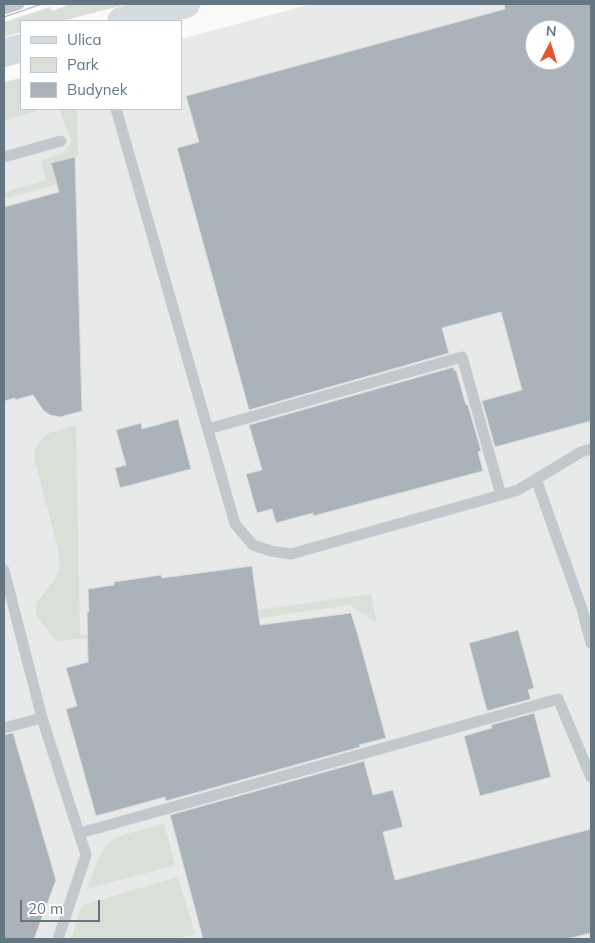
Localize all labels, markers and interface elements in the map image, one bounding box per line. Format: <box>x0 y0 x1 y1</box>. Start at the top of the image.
legend <box>20 20 182 110</box>
north arrow <box>525 20 575 70</box>
text: N <box>545 22 557 40</box>
text: Ulica <box>67 30 101 49</box>
text: Park <box>67 55 99 74</box>
text: Budynek <box>67 80 128 99</box>
scale bar <box>22 890 102 922</box>
text: 20 m <box>28 899 63 918</box>

